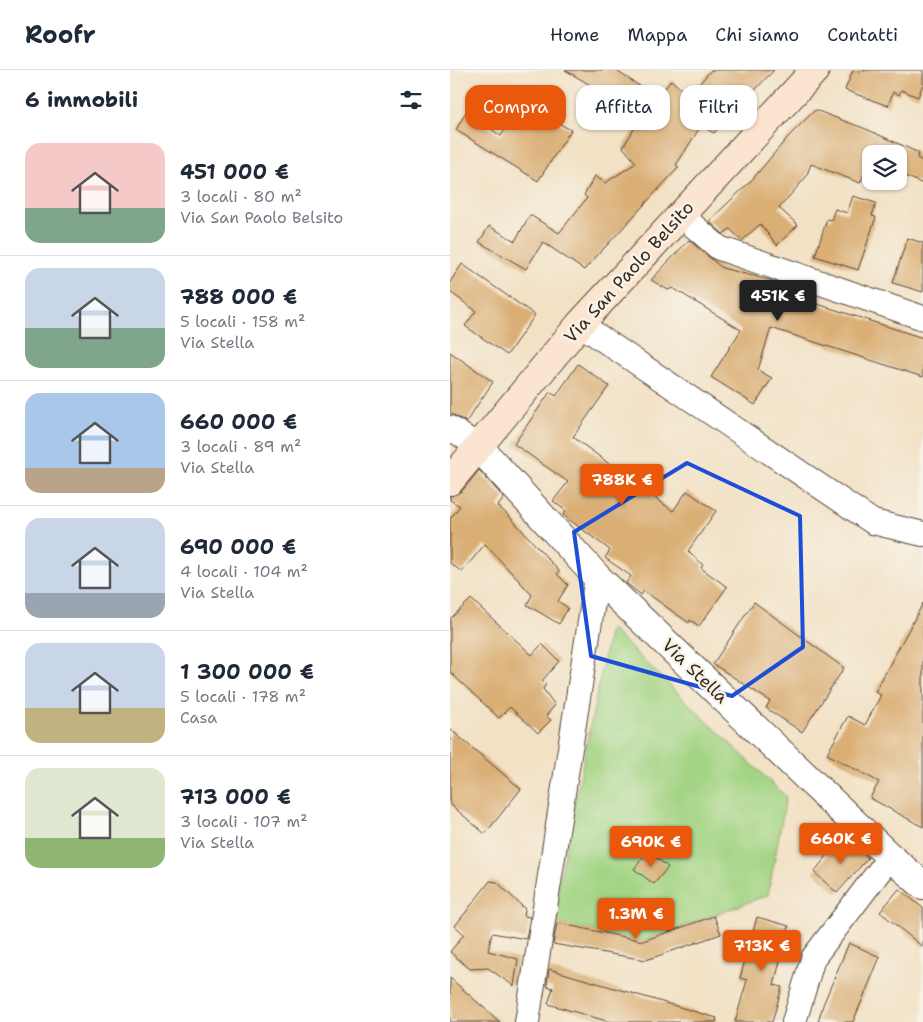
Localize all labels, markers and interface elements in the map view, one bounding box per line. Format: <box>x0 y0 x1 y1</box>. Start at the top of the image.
text: Roofr <box>25 19 96 51</box>
text: Home <box>550 23 599 47</box>
text: Mappa <box>627 23 687 47</box>
text: Chi siamo <box>715 23 799 47</box>
text: Contatti <box>827 23 898 47</box>
chip: Compra <box>465 85 566 130</box>
chip: Affitta <box>576 85 670 130</box>
chip: Filtri <box>680 85 757 130</box>
text: 6 immobili <box>25 86 138 114</box>
icon: filters <box>397 86 425 114</box>
map controls <box>862 145 907 190</box>
button: layers <box>862 145 907 190</box>
text: 451 000 € <box>180 158 289 186</box>
icon: home <box>65 163 125 223</box>
text: 3 locali · 80 m² <box>180 186 302 207</box>
street label: Via San Paolo Belsito <box>559 196 699 348</box>
text: Via San Paolo Belsito <box>180 207 343 228</box>
pin: 451K € <box>737 280 819 322</box>
text: 788 000 € <box>180 283 297 311</box>
text: 451K € <box>751 285 805 306</box>
icon: home <box>65 288 125 348</box>
text: 5 locali · 158 m² <box>180 311 305 332</box>
text: Via Stella <box>180 332 254 353</box>
text: 660 000 € <box>180 408 297 436</box>
icon: home <box>65 413 125 473</box>
text: 3 locali · 89 m² <box>180 436 301 457</box>
text: Via Stella <box>180 457 254 478</box>
pin: 788K € <box>581 464 663 506</box>
text: 788K € <box>591 469 653 490</box>
text: 690 000 € <box>180 533 296 561</box>
icon: home <box>65 538 125 598</box>
text: 4 locali · 104 m² <box>180 561 308 582</box>
text: Via Stella <box>180 582 254 603</box>
street label: Via Stella <box>657 633 733 709</box>
text: 1 300 000 € <box>180 658 314 686</box>
icon: home <box>65 663 125 723</box>
text: 5 locali · 178 m² <box>180 686 306 707</box>
text: Casa <box>180 707 217 728</box>
text: 713 000 € <box>180 783 291 811</box>
icon: home <box>65 788 125 848</box>
text: 3 locali · 107 m² <box>180 811 308 832</box>
pin: 660K € <box>800 822 882 865</box>
pin: 690K € <box>610 826 692 868</box>
text: 660K € <box>810 828 872 849</box>
text: 690K € <box>621 831 681 852</box>
text: Via Stella <box>180 832 254 853</box>
pin: 1.3M € <box>595 898 677 940</box>
text: 1.3M € <box>608 903 664 924</box>
pin: 713K € <box>721 930 803 972</box>
text: 713K € <box>734 935 790 956</box>

